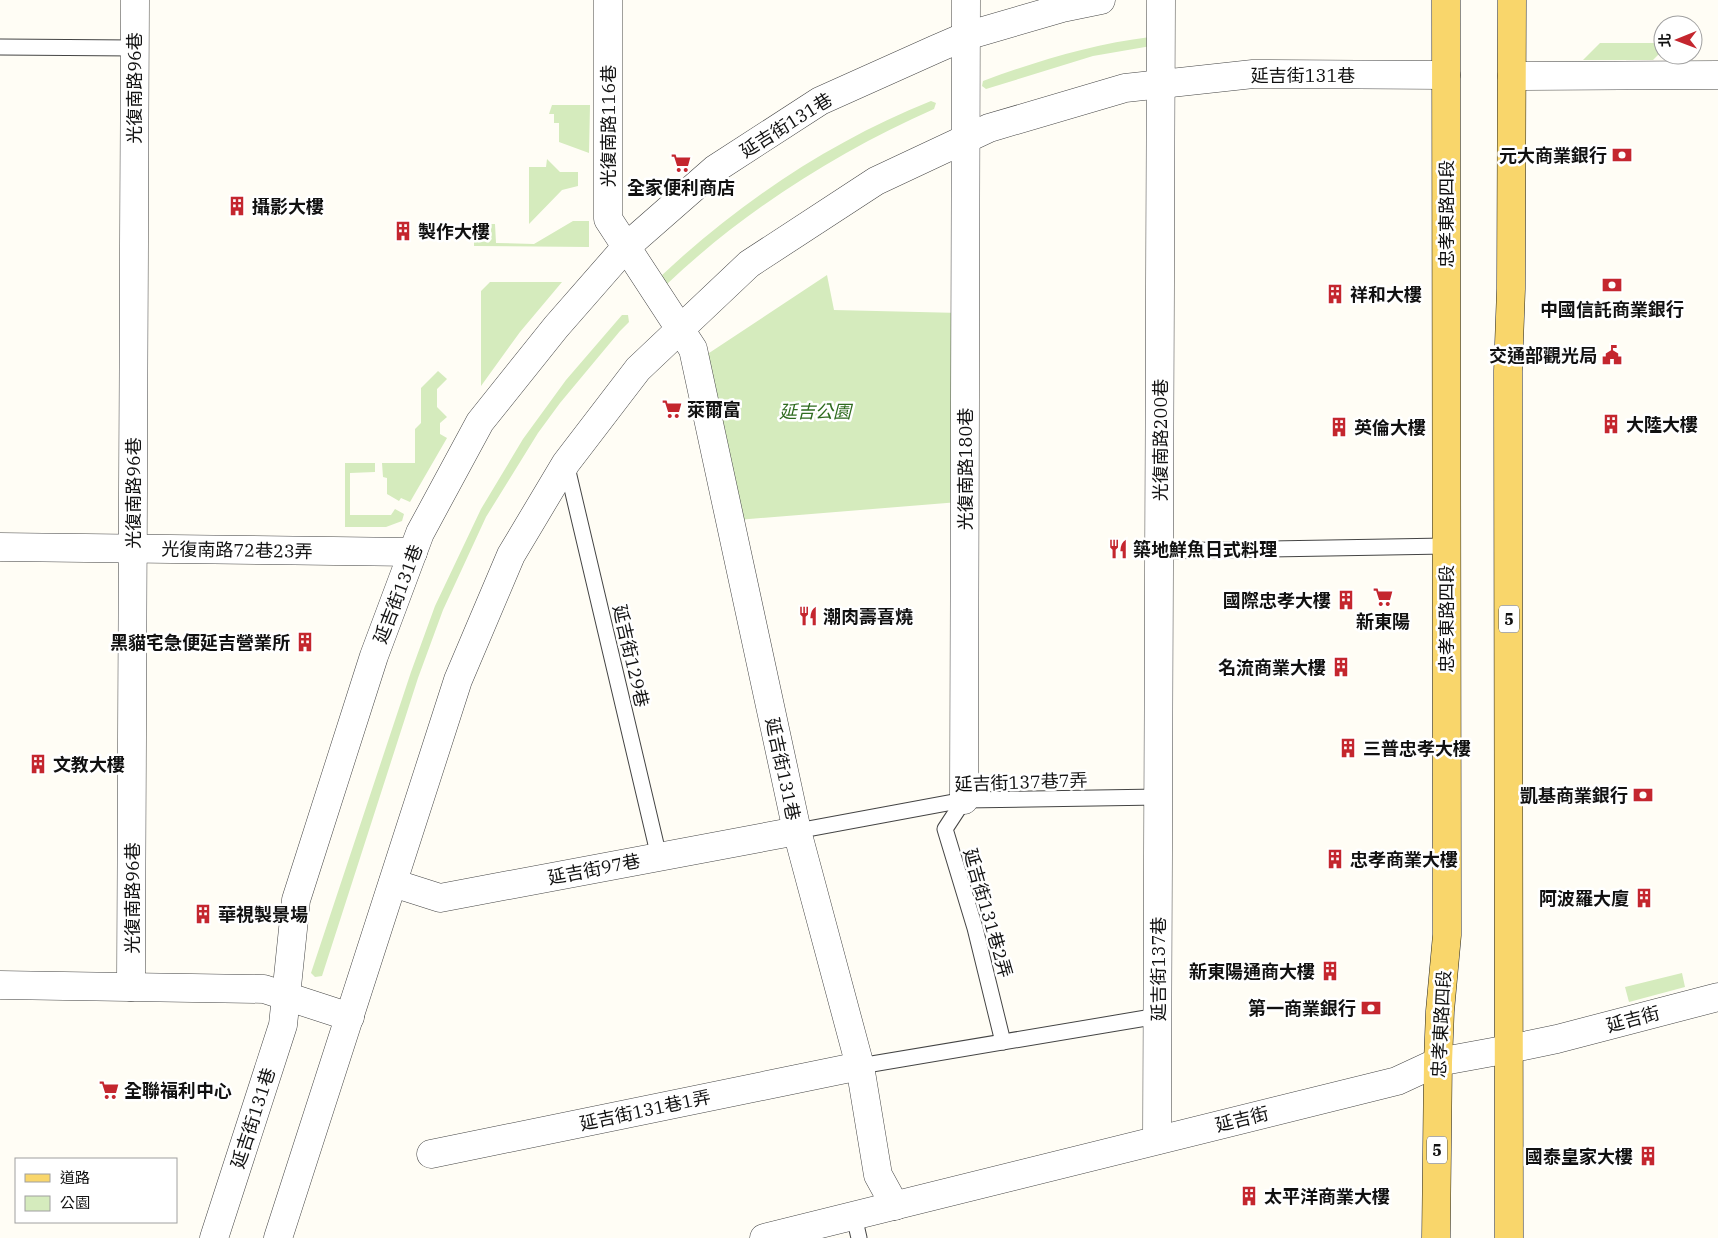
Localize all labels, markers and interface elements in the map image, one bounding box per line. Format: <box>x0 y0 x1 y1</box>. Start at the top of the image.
north arrow <box>1653 15 1703 65</box>
street label: 光復南路96巷 <box>123 32 146 144</box>
text: 北 <box>1656 33 1674 47</box>
street label: 延吉街131巷 <box>1251 64 1355 87</box>
street label: 光復南路116巷 <box>597 65 620 187</box>
street label: 延吉街131巷 <box>736 88 836 162</box>
place label: 元大商業銀行 <box>1499 144 1607 167</box>
bank icon: 元大商業銀行 <box>1611 144 1633 166</box>
supermarket icon: 全家便利商店 <box>670 152 692 174</box>
street label: 忠孝東路四段 <box>1435 160 1458 268</box>
place label: 全家便利商店 <box>627 176 735 199</box>
building icon: 攝影大樓 <box>226 195 248 217</box>
place label: 攝影大樓 <box>252 195 324 218</box>
building icon: 製作大樓 <box>392 220 414 242</box>
place label: 製作大樓 <box>418 220 490 243</box>
bank icon: 中國信託商業銀行 <box>1601 274 1623 296</box>
building icon: 祥和大樓 <box>1324 283 1346 305</box>
place label: 祥和大樓 <box>1350 283 1422 306</box>
place label: 中國信託商業銀行 <box>1540 298 1684 321</box>
place label: 交通部觀光局 <box>1489 344 1597 367</box>
public building icon: 交通部觀光局 <box>1601 344 1623 366</box>
street label: 光復南路200巷 <box>1149 379 1172 501</box>
supermarket icon: 萊爾富 <box>661 398 683 420</box>
place label: 萊爾富 <box>687 398 741 421</box>
park label: 延吉公園 <box>779 400 854 423</box>
street label: 光復南路180巷 <box>954 408 977 530</box>
building icon: 大陸大樓 <box>1600 413 1622 435</box>
place label: 大陸大樓 <box>1626 413 1698 436</box>
building icon: 英倫大樓 <box>1328 416 1350 438</box>
place label: 英倫大樓 <box>1354 416 1426 439</box>
street label: 光復南路96巷 <box>122 437 145 549</box>
street label: 光復南路72巷23弄 <box>161 537 313 563</box>
restaurant icon: 築地鮮魚日式料理 <box>1107 538 1129 560</box>
place label: 築地鮮魚日式料理 <box>1133 538 1277 561</box>
street label: 延吉街131巷 <box>369 541 427 647</box>
street label: 忠孝東路四段 <box>1435 565 1458 673</box>
supermarket icon: 新東陽 <box>1372 586 1394 608</box>
place label: 國際忠孝大樓 <box>1223 589 1331 612</box>
building icon: 國際忠孝大樓 <box>1335 589 1357 611</box>
street label: 延吉街129巷 <box>608 603 654 709</box>
restaurant icon: 潮肉壽喜燒 <box>797 605 819 627</box>
place label: 潮肉壽喜燒 <box>823 605 913 628</box>
road number: 5 <box>1499 606 1519 632</box>
place label: 新東陽 <box>1356 610 1410 633</box>
place label: 黑貓宅急便延吉營業所 <box>110 631 290 654</box>
building icon: 黑貓宅急便延吉營業所 <box>294 631 316 653</box>
place label: 名流商業大樓 <box>1218 656 1326 679</box>
building icon: 名流商業大樓 <box>1330 656 1352 678</box>
street label: 延吉街131巷 <box>761 716 805 822</box>
building icon: 三普忠孝大樓 <box>1337 737 1359 759</box>
place label: 三普忠孝大樓 <box>1363 737 1471 760</box>
building icon: 文教大樓 <box>27 753 49 775</box>
place label: 文教大樓 <box>53 753 125 776</box>
street label: 延吉街137巷7弄 <box>954 768 1088 796</box>
place label: 凱基商業銀行 <box>1520 784 1628 807</box>
bank icon: 凱基商業銀行 <box>1632 784 1654 806</box>
street label: 光復南路96巷 <box>121 842 144 954</box>
street label: 延吉街131巷2弄 <box>959 846 1017 980</box>
building icon: 忠孝商業大樓 <box>1324 848 1346 870</box>
place label: 忠孝商業大樓 <box>1350 848 1458 871</box>
street label: 延吉街97巷 <box>546 849 642 889</box>
place label: 阿波羅大廈 <box>1539 887 1629 910</box>
building icon: 阿波羅大廈 <box>1633 887 1655 909</box>
building icon: 華視製景場 <box>192 903 214 925</box>
place label: 華視製景場 <box>218 903 308 926</box>
street label: 延吉街137巷 <box>1147 917 1170 1021</box>
place label: 新東陽通商大樓 <box>1189 960 1315 983</box>
building icon: 新東陽通商大樓 <box>1319 960 1341 982</box>
street label: 忠孝東路四段 <box>1427 969 1455 1079</box>
place label: 第一商業銀行 <box>1248 997 1356 1020</box>
bank icon: 第一商業銀行 <box>1360 997 1382 1019</box>
street label: 延吉街 <box>1604 1001 1662 1037</box>
street label: 延吉街131巷 <box>226 1065 280 1171</box>
supermarket icon: 全聯福利中心 <box>98 1079 120 1101</box>
place label: 全聯福利中心 <box>124 1079 232 1102</box>
street label: 延吉街131巷1弄 <box>577 1085 713 1135</box>
street label: 延吉街 <box>1213 1101 1271 1137</box>
road number: 5 <box>1427 1136 1447 1164</box>
place label: 國泰皇家大樓 <box>1525 1145 1633 1168</box>
building icon: 國泰皇家大樓 <box>1637 1145 1659 1167</box>
legend <box>15 1158 178 1223</box>
text: 道路 <box>60 1168 90 1187</box>
building icon: 太平洋商業大樓 <box>1238 1185 1260 1207</box>
place label: 太平洋商業大樓 <box>1264 1185 1390 1208</box>
text: 公園 <box>60 1193 90 1212</box>

